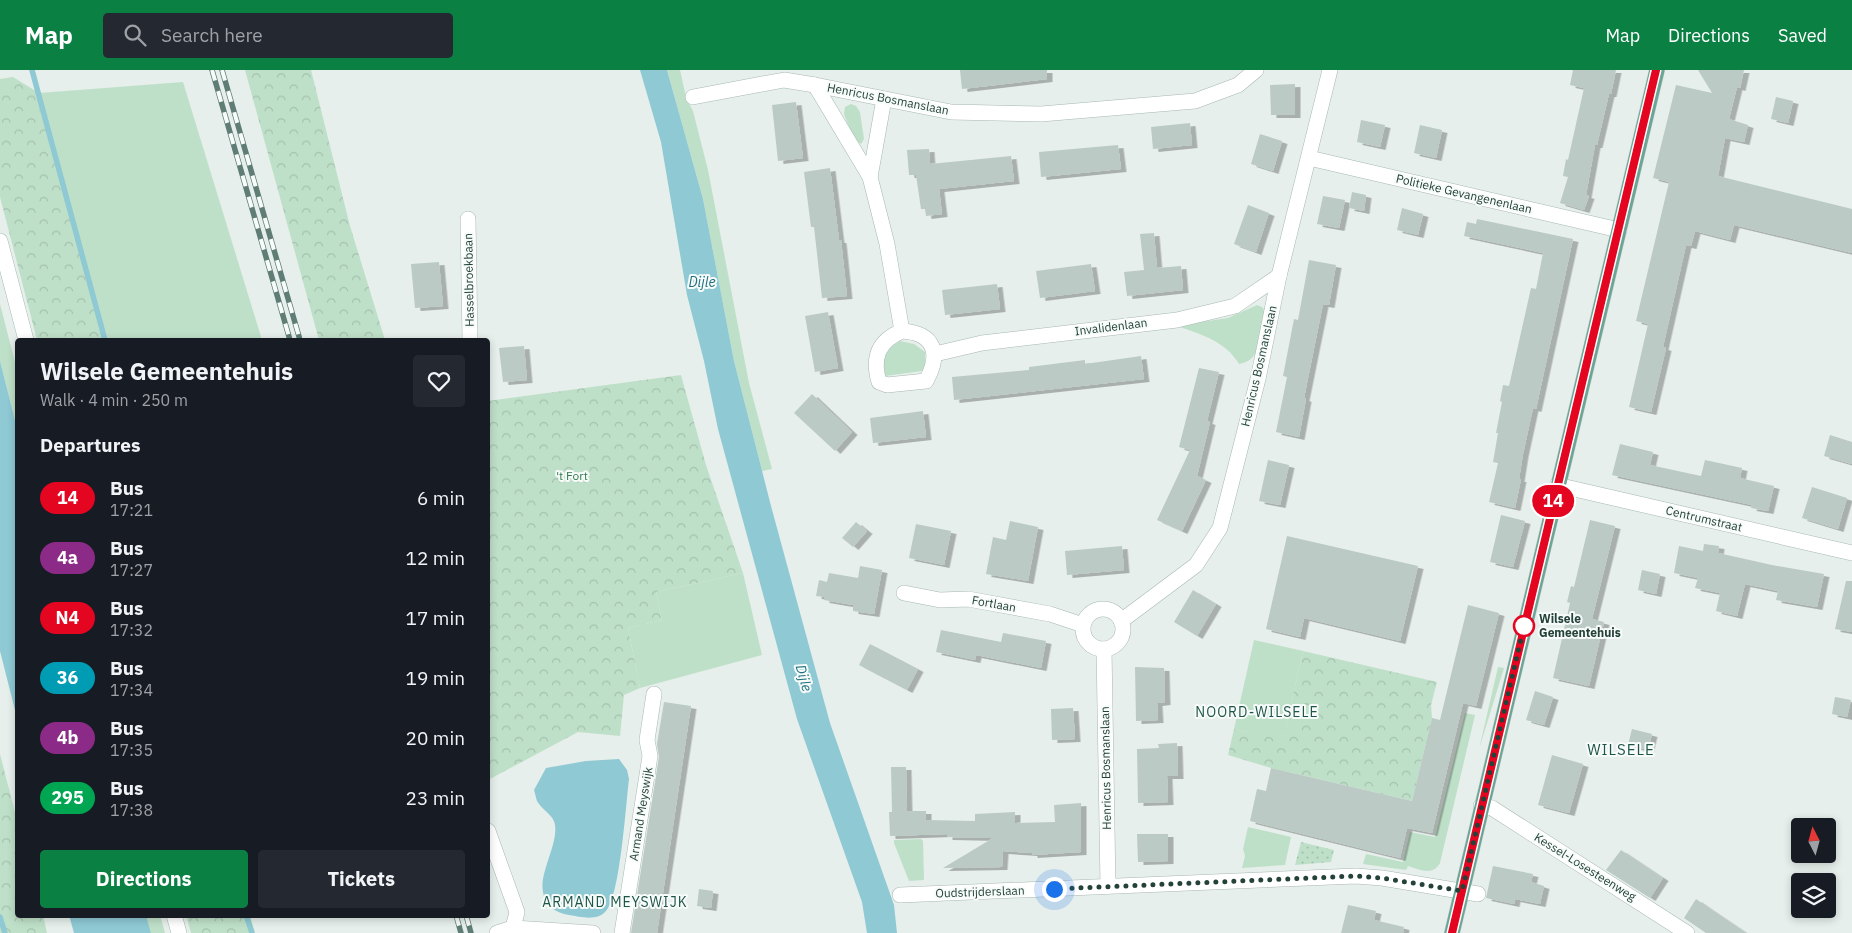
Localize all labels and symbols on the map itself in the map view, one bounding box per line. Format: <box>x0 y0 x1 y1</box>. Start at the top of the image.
street label: Henricus Bosmanslaan <box>826 79 950 118</box>
street label: Politieke Gevangenenlaan <box>1395 171 1534 216</box>
street label: Hasselbroekbaan <box>460 233 477 327</box>
water label: Dijle <box>688 273 716 291</box>
street label: Henricus Bosmanslaan <box>1237 304 1280 428</box>
street label: Invalidenlaan <box>1074 315 1148 338</box>
park label: 't Fort <box>556 468 588 483</box>
line badge: 14 <box>1530 485 1576 517</box>
street label: Centrumstraat <box>1664 502 1744 535</box>
street label: Fortlaan <box>971 592 1017 615</box>
place label: Wilsele Gemeentehuis <box>1539 611 1621 640</box>
marker: Wilsele Gemeentehuis <box>1513 615 1535 637</box>
water label: Dijle <box>792 662 816 694</box>
district label: NOORD-WILSELE <box>1195 703 1319 721</box>
street label: Henricus Bosmanslaan <box>1097 706 1114 830</box>
district label: WILSELE <box>1587 740 1655 759</box>
street label: Armand Meyswijk <box>626 765 655 862</box>
north arrow <box>1791 818 1836 862</box>
street label: Kessel-Losesteenweg <box>1532 829 1639 904</box>
your location <box>1042 877 1067 902</box>
street label: Oudstrijderslaan <box>935 882 1025 901</box>
district label: ARMAND MEYSWIJK <box>542 893 688 911</box>

